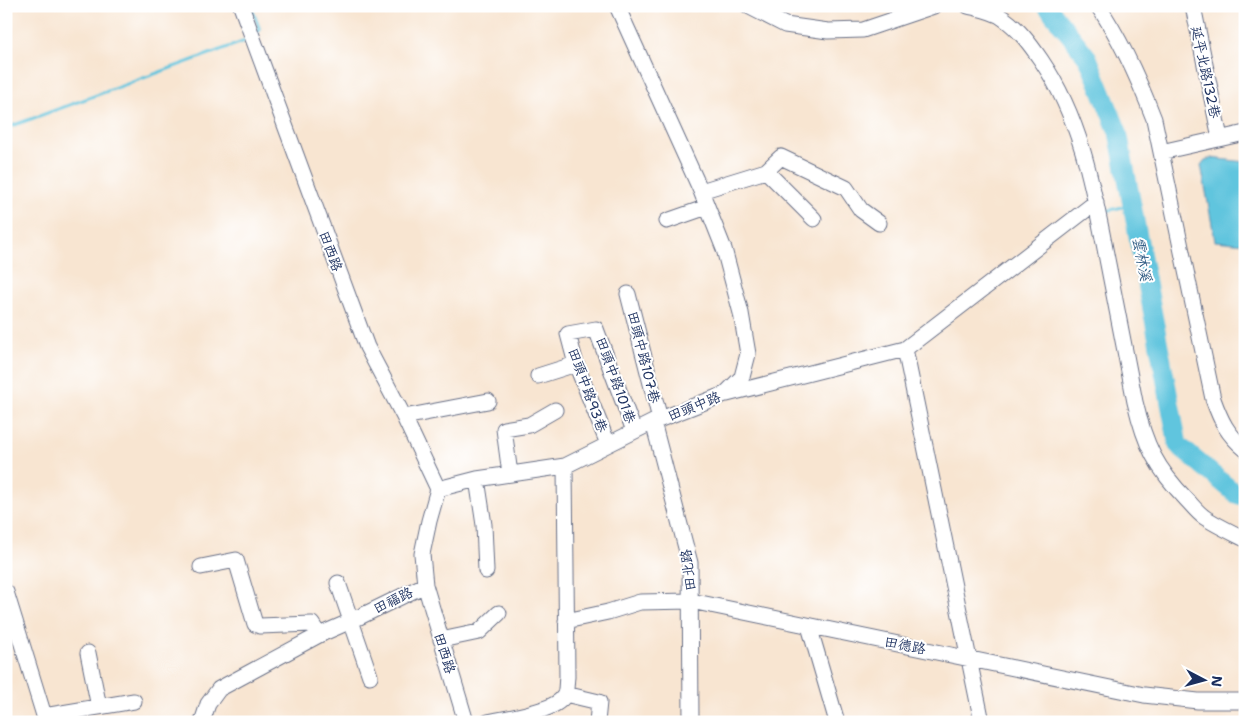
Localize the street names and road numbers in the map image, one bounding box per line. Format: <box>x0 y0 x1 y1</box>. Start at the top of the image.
street label: 延平北路132巷 <box>1187 24 1225 121</box>
street label: 田西路 <box>315 228 347 274</box>
street label: 田頭中路107巷 <box>624 309 664 406</box>
street label: 田頭中路101巷 <box>592 334 640 427</box>
street label: 田頭中路93巷 <box>564 345 612 436</box>
street label: 田頭中路 <box>665 387 723 425</box>
street label: 田北路 <box>677 548 699 592</box>
street label: 田福路 <box>370 583 416 617</box>
street label: 田西路 <box>430 630 460 676</box>
street label: 田德路 <box>883 632 927 658</box>

